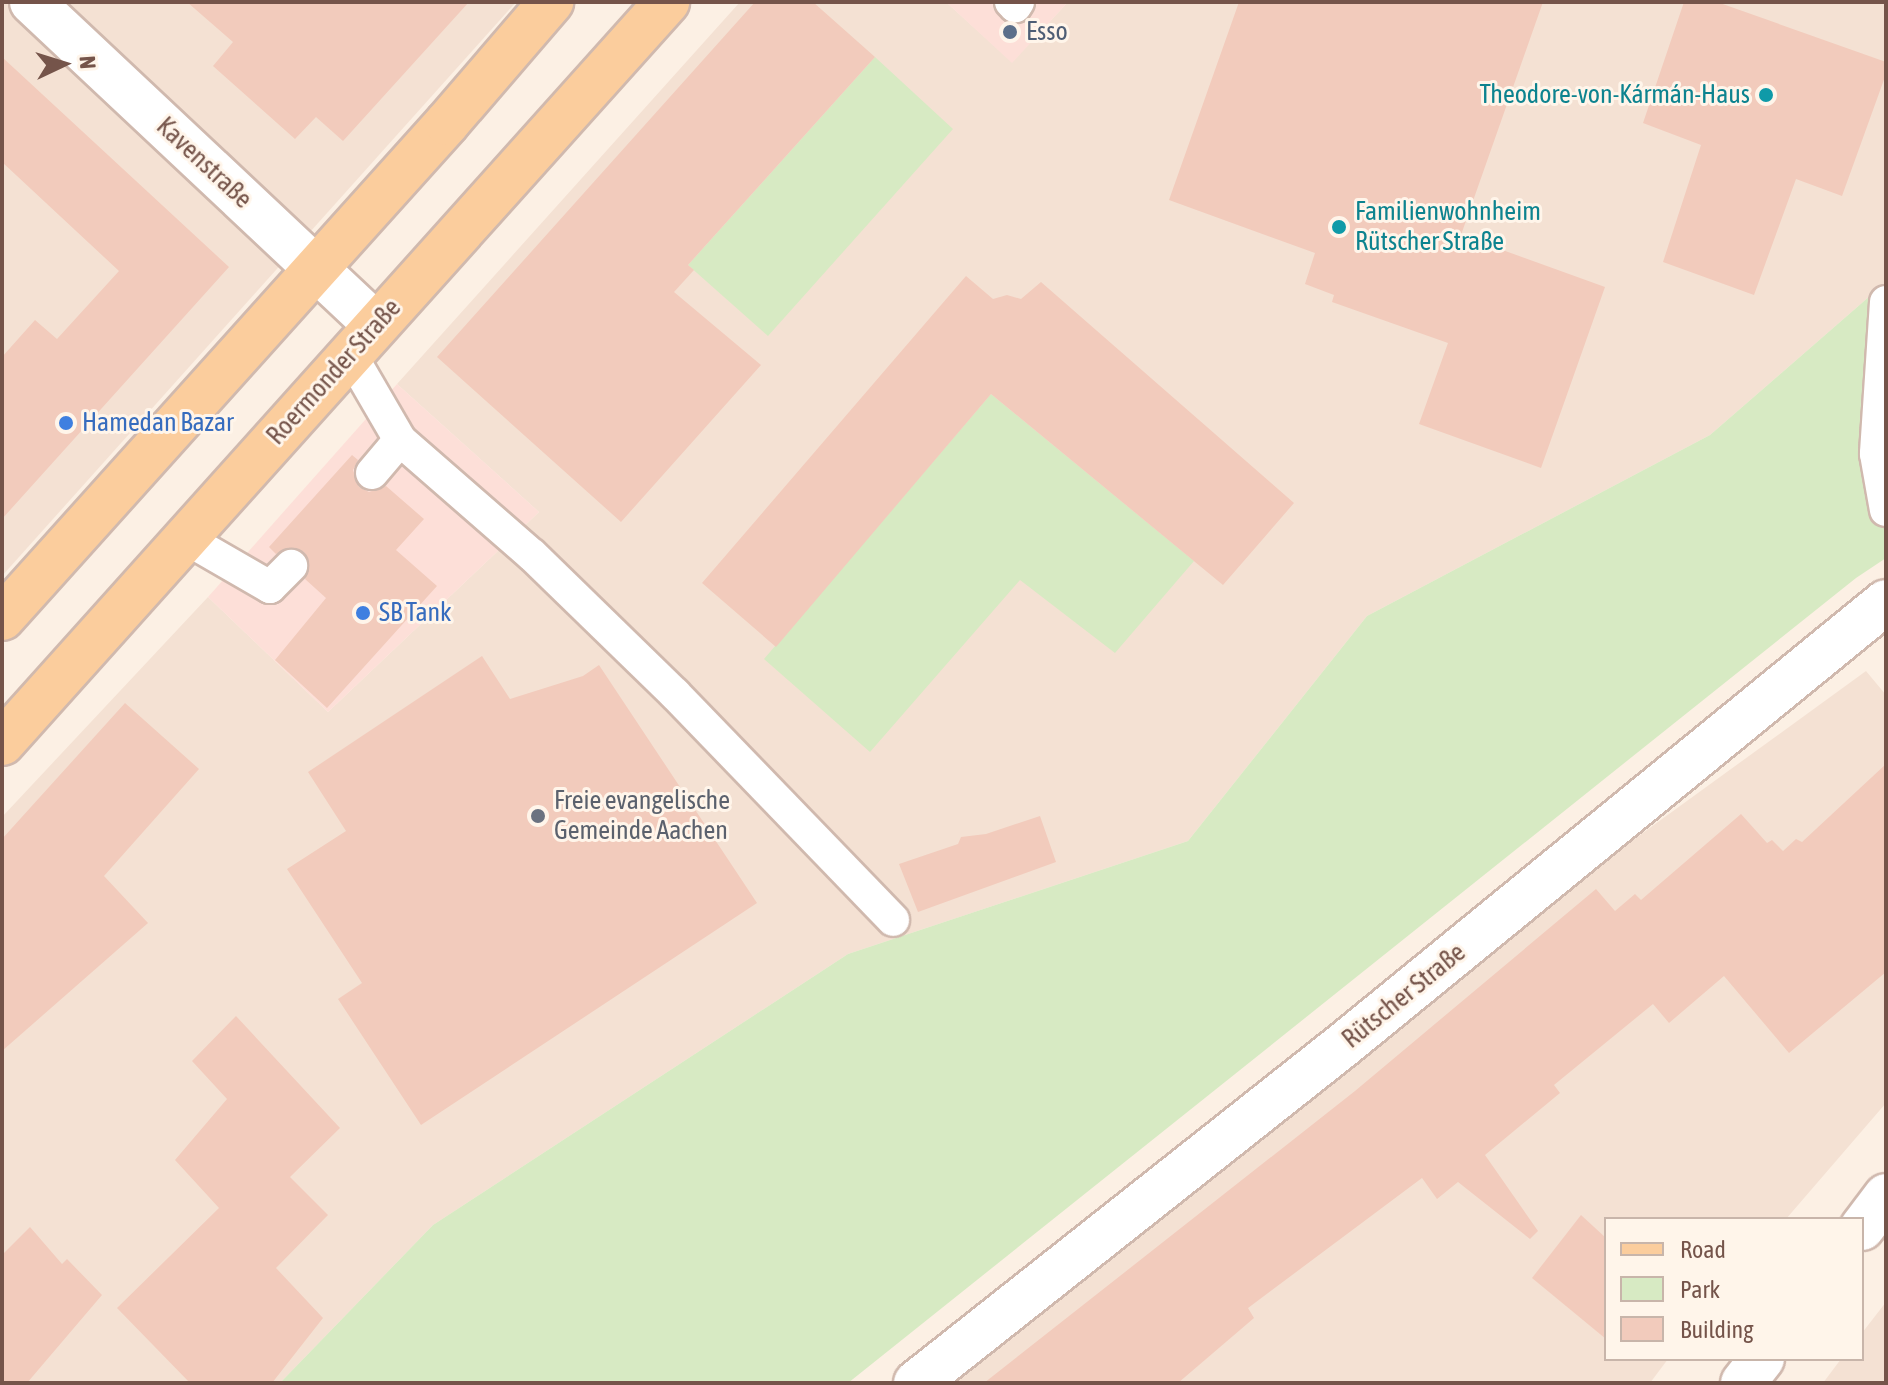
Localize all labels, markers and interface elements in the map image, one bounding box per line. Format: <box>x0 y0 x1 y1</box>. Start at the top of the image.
place label: Esso <box>1026 16 1068 48</box>
marker: Esso <box>1001 23 1019 41</box>
north arrow <box>24 24 104 104</box>
text: N <box>75 55 101 70</box>
place label: Theodore-von-Kármán-Haus <box>1479 79 1750 111</box>
marker: Theodore-von-Kármán-Haus <box>1757 86 1775 104</box>
street label: Kavenstraße <box>150 111 258 215</box>
place label: Familienwohnheim Rütscher Straße <box>1355 196 1541 258</box>
marker: Familienwohnheim Rütscher Straße <box>1330 218 1348 236</box>
street label: Roermonder Straße <box>260 293 408 451</box>
place label: Hamedan Bazar <box>82 407 234 439</box>
marker: Hamedan Bazar <box>57 414 75 432</box>
place label: SB Tank <box>379 597 452 629</box>
marker: SB Tank <box>354 604 372 622</box>
place label: Freie evangelische Gemeinde Aachen <box>554 785 730 846</box>
marker: Freie evangelische Gemeinde Aachen <box>529 807 547 825</box>
street label: Rütscher Straße <box>1336 937 1472 1055</box>
legend <box>1604 1217 1864 1361</box>
text: Road <box>1680 1236 1726 1263</box>
text: Park <box>1680 1276 1720 1303</box>
text: Building <box>1680 1316 1753 1343</box>

